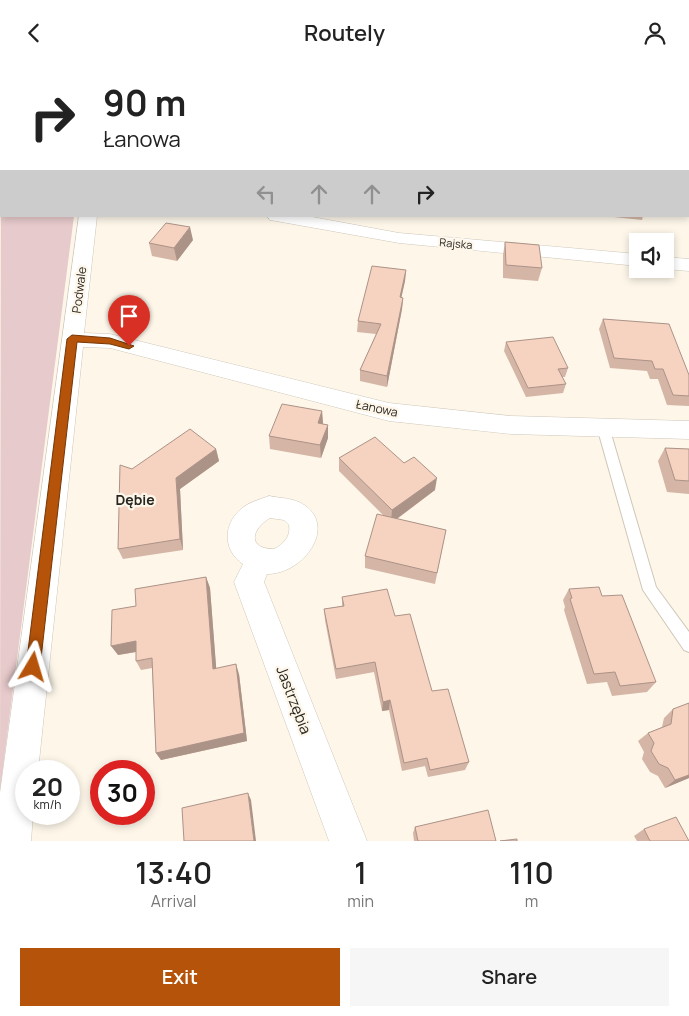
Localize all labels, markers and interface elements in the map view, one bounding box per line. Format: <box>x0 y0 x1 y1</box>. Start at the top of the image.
text: Routely <box>304 18 385 48</box>
icon: back <box>20 19 48 47</box>
icon: person <box>641 19 669 47</box>
text: 90 m <box>103 79 186 127</box>
icon: right <box>20 85 85 150</box>
text: Łanowa <box>103 124 181 154</box>
icon: left <box>252 180 280 208</box>
icon: ahead <box>305 180 333 208</box>
icon: ahead <box>358 180 386 208</box>
icon: right <box>411 180 439 208</box>
map controls <box>629 233 674 278</box>
button: sound <box>629 233 674 278</box>
street label: Rajska <box>439 234 473 252</box>
street label: Podwale <box>68 266 90 314</box>
pin <box>108 295 150 346</box>
icon: arrive <box>115 302 143 330</box>
street label: Łanowa <box>355 395 399 421</box>
district label: Dębie <box>115 490 155 509</box>
position arrow <box>6 640 58 692</box>
street label: Jastrzębia <box>271 663 317 737</box>
speed limit sign: 30 <box>90 760 155 825</box>
text: 20 <box>32 769 63 804</box>
text: km/h <box>34 796 61 813</box>
text: 13:40 <box>135 852 212 893</box>
text: 1 <box>354 852 367 893</box>
text: 110 <box>509 852 554 893</box>
text: Arrival <box>151 890 196 912</box>
text: min <box>347 890 374 912</box>
text: m <box>525 890 538 912</box>
button: Exit <box>20 948 340 1006</box>
button: Share <box>350 948 669 1006</box>

